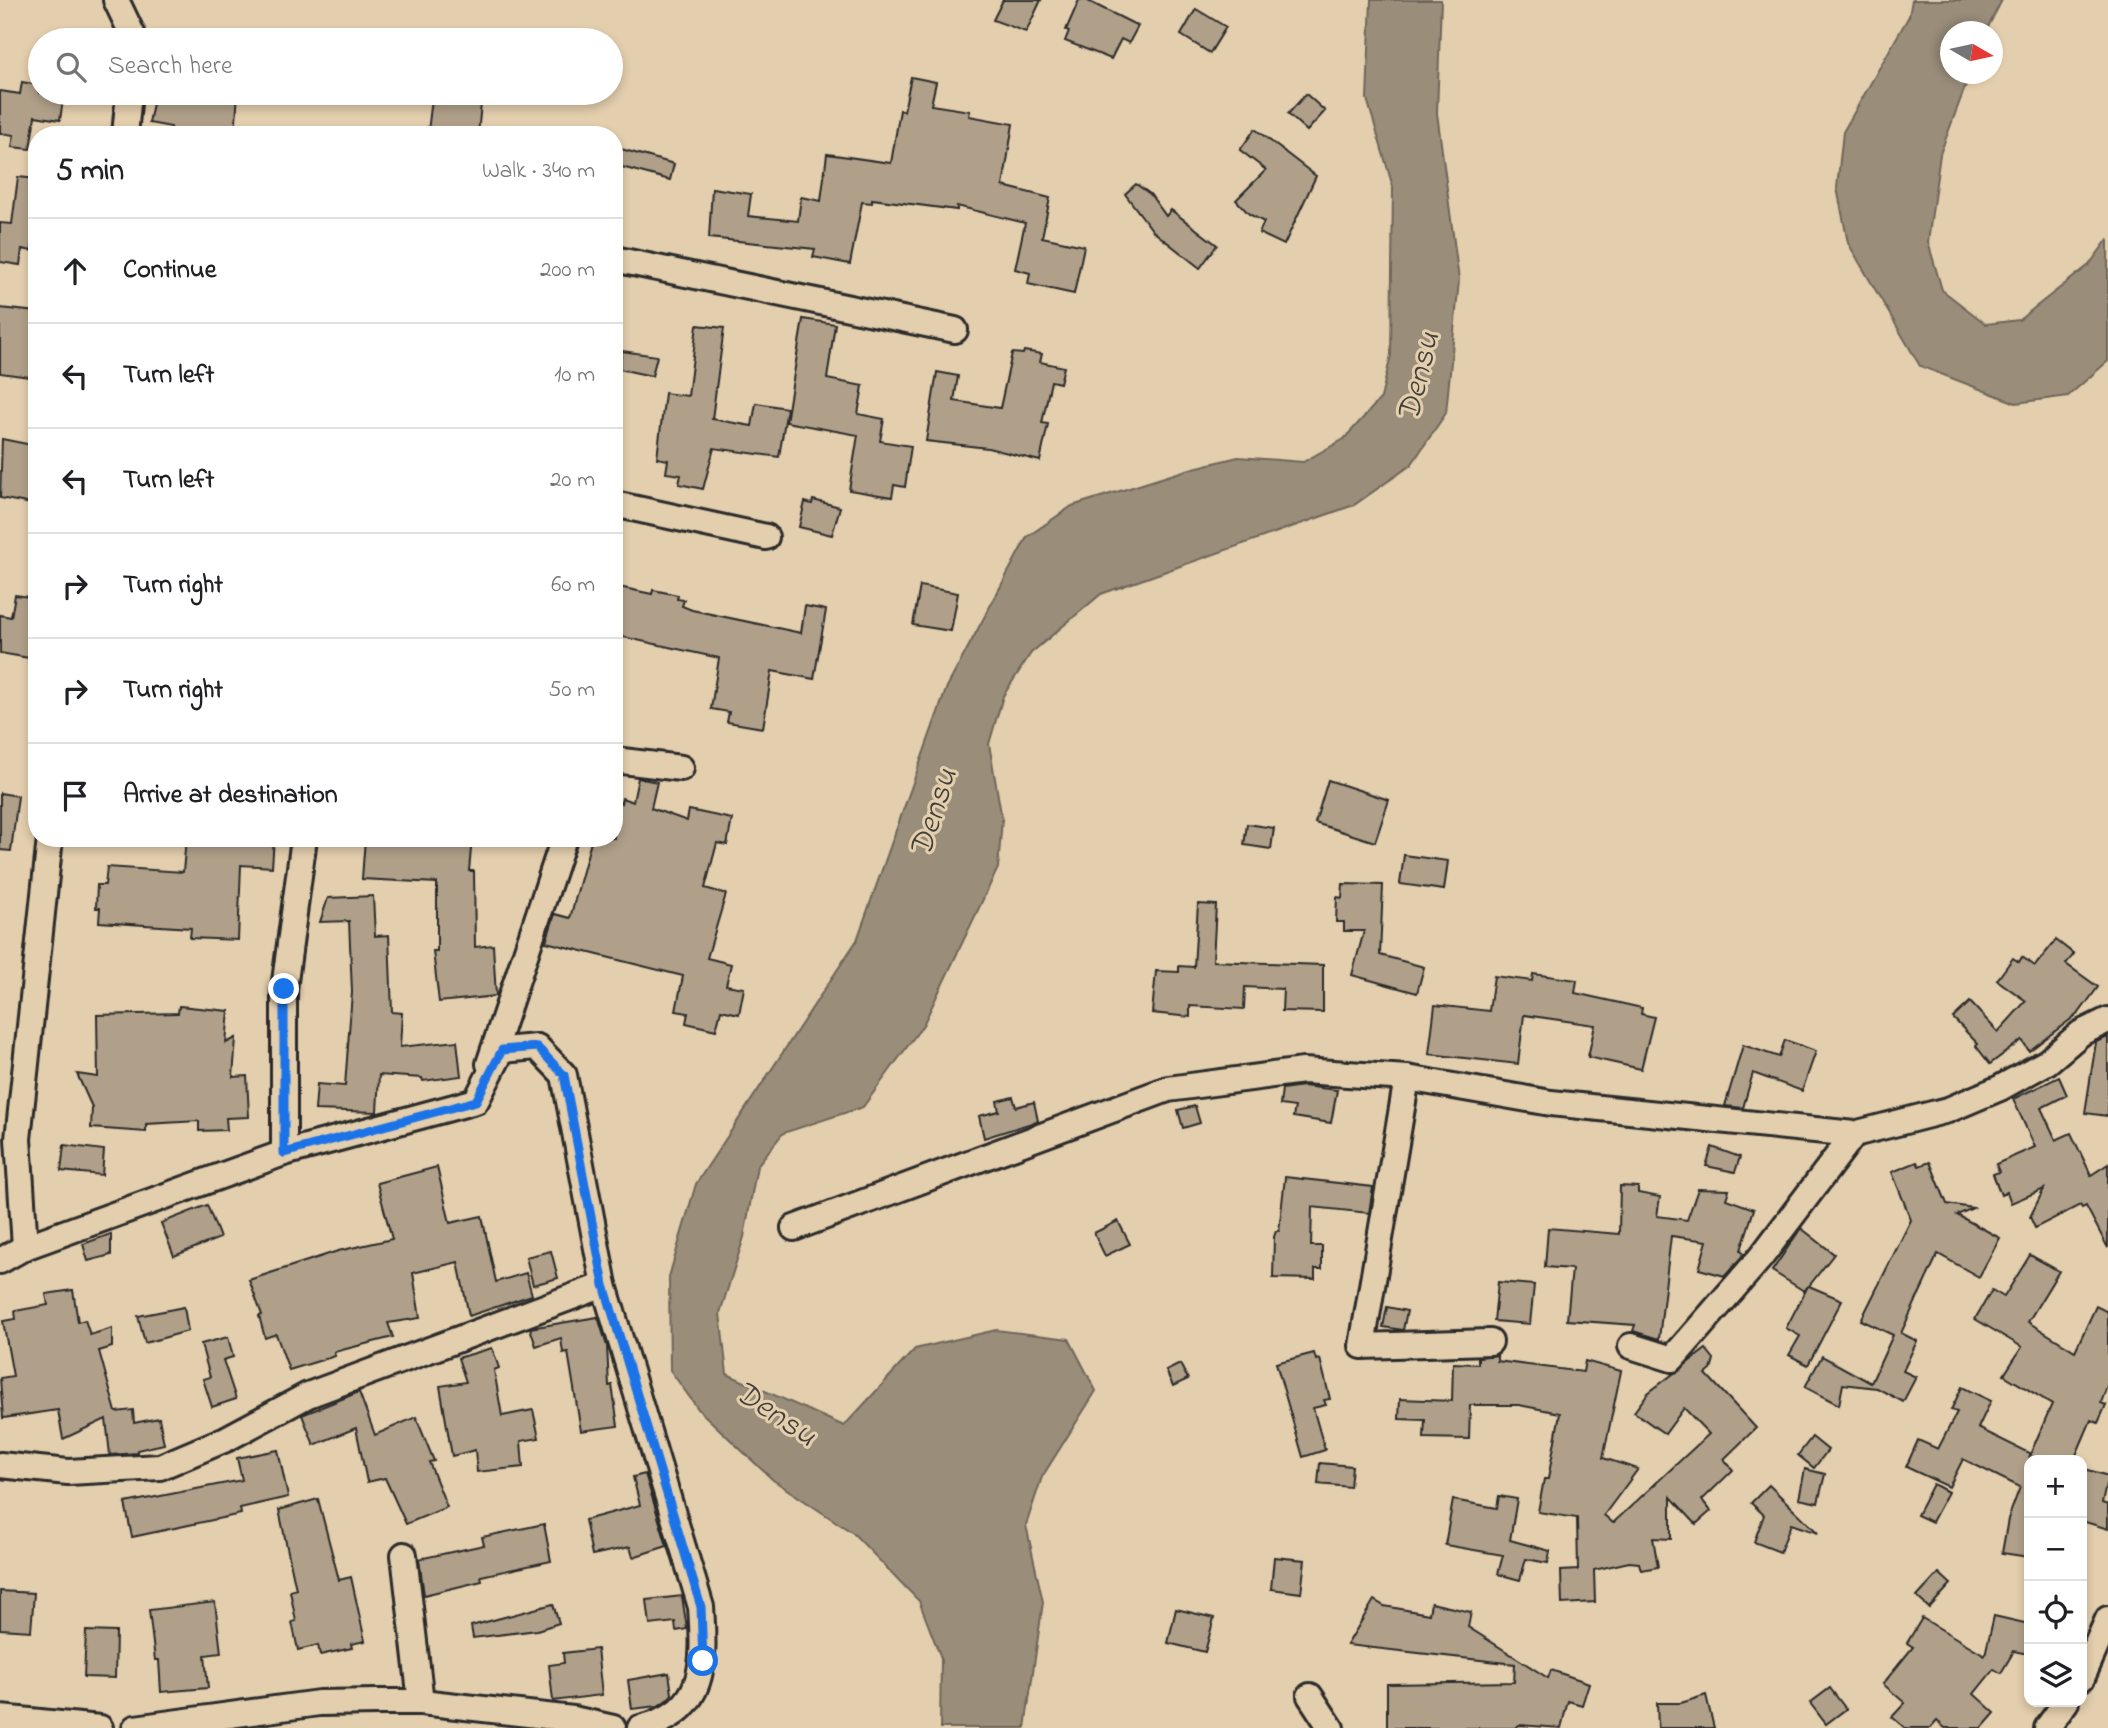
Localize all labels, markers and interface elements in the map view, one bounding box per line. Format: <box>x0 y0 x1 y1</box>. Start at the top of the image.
north arrow <box>1940 21 2003 84</box>
search box <box>28 28 623 105</box>
icon: search <box>52 48 90 86</box>
text: Search here <box>108 48 233 86</box>
text: 5 min <box>56 150 124 194</box>
text: Walk · 340 m <box>482 155 595 188</box>
icon: ahead <box>56 252 94 290</box>
text: Continue <box>123 252 216 290</box>
text: 200 m <box>540 254 595 287</box>
water label: Densu <box>1386 327 1454 427</box>
icon: left <box>56 357 94 395</box>
text: Turn left <box>123 357 214 395</box>
text: 10 m <box>554 359 595 392</box>
icon: left <box>56 462 94 500</box>
text: Turn left <box>123 462 214 500</box>
text: 20 m <box>550 464 595 497</box>
icon: right <box>56 567 94 605</box>
text: Turn right <box>123 567 223 605</box>
text: 60 m <box>551 569 595 602</box>
icon: right <box>56 672 94 710</box>
text: Turn right <box>123 672 223 710</box>
text: 50 m <box>548 674 595 707</box>
water label: Densu <box>898 762 972 864</box>
icon: arrive <box>56 777 94 815</box>
text: Arrive at destination <box>123 777 338 815</box>
route end <box>268 973 299 1004</box>
water label: Densu <box>724 1370 826 1460</box>
map controls <box>2024 1455 2087 1707</box>
button: + <box>2024 1455 2087 1518</box>
button: − <box>2024 1518 2087 1581</box>
button: locate <box>2024 1581 2087 1644</box>
button: layers <box>2024 1644 2087 1707</box>
route start <box>687 1645 718 1676</box>

